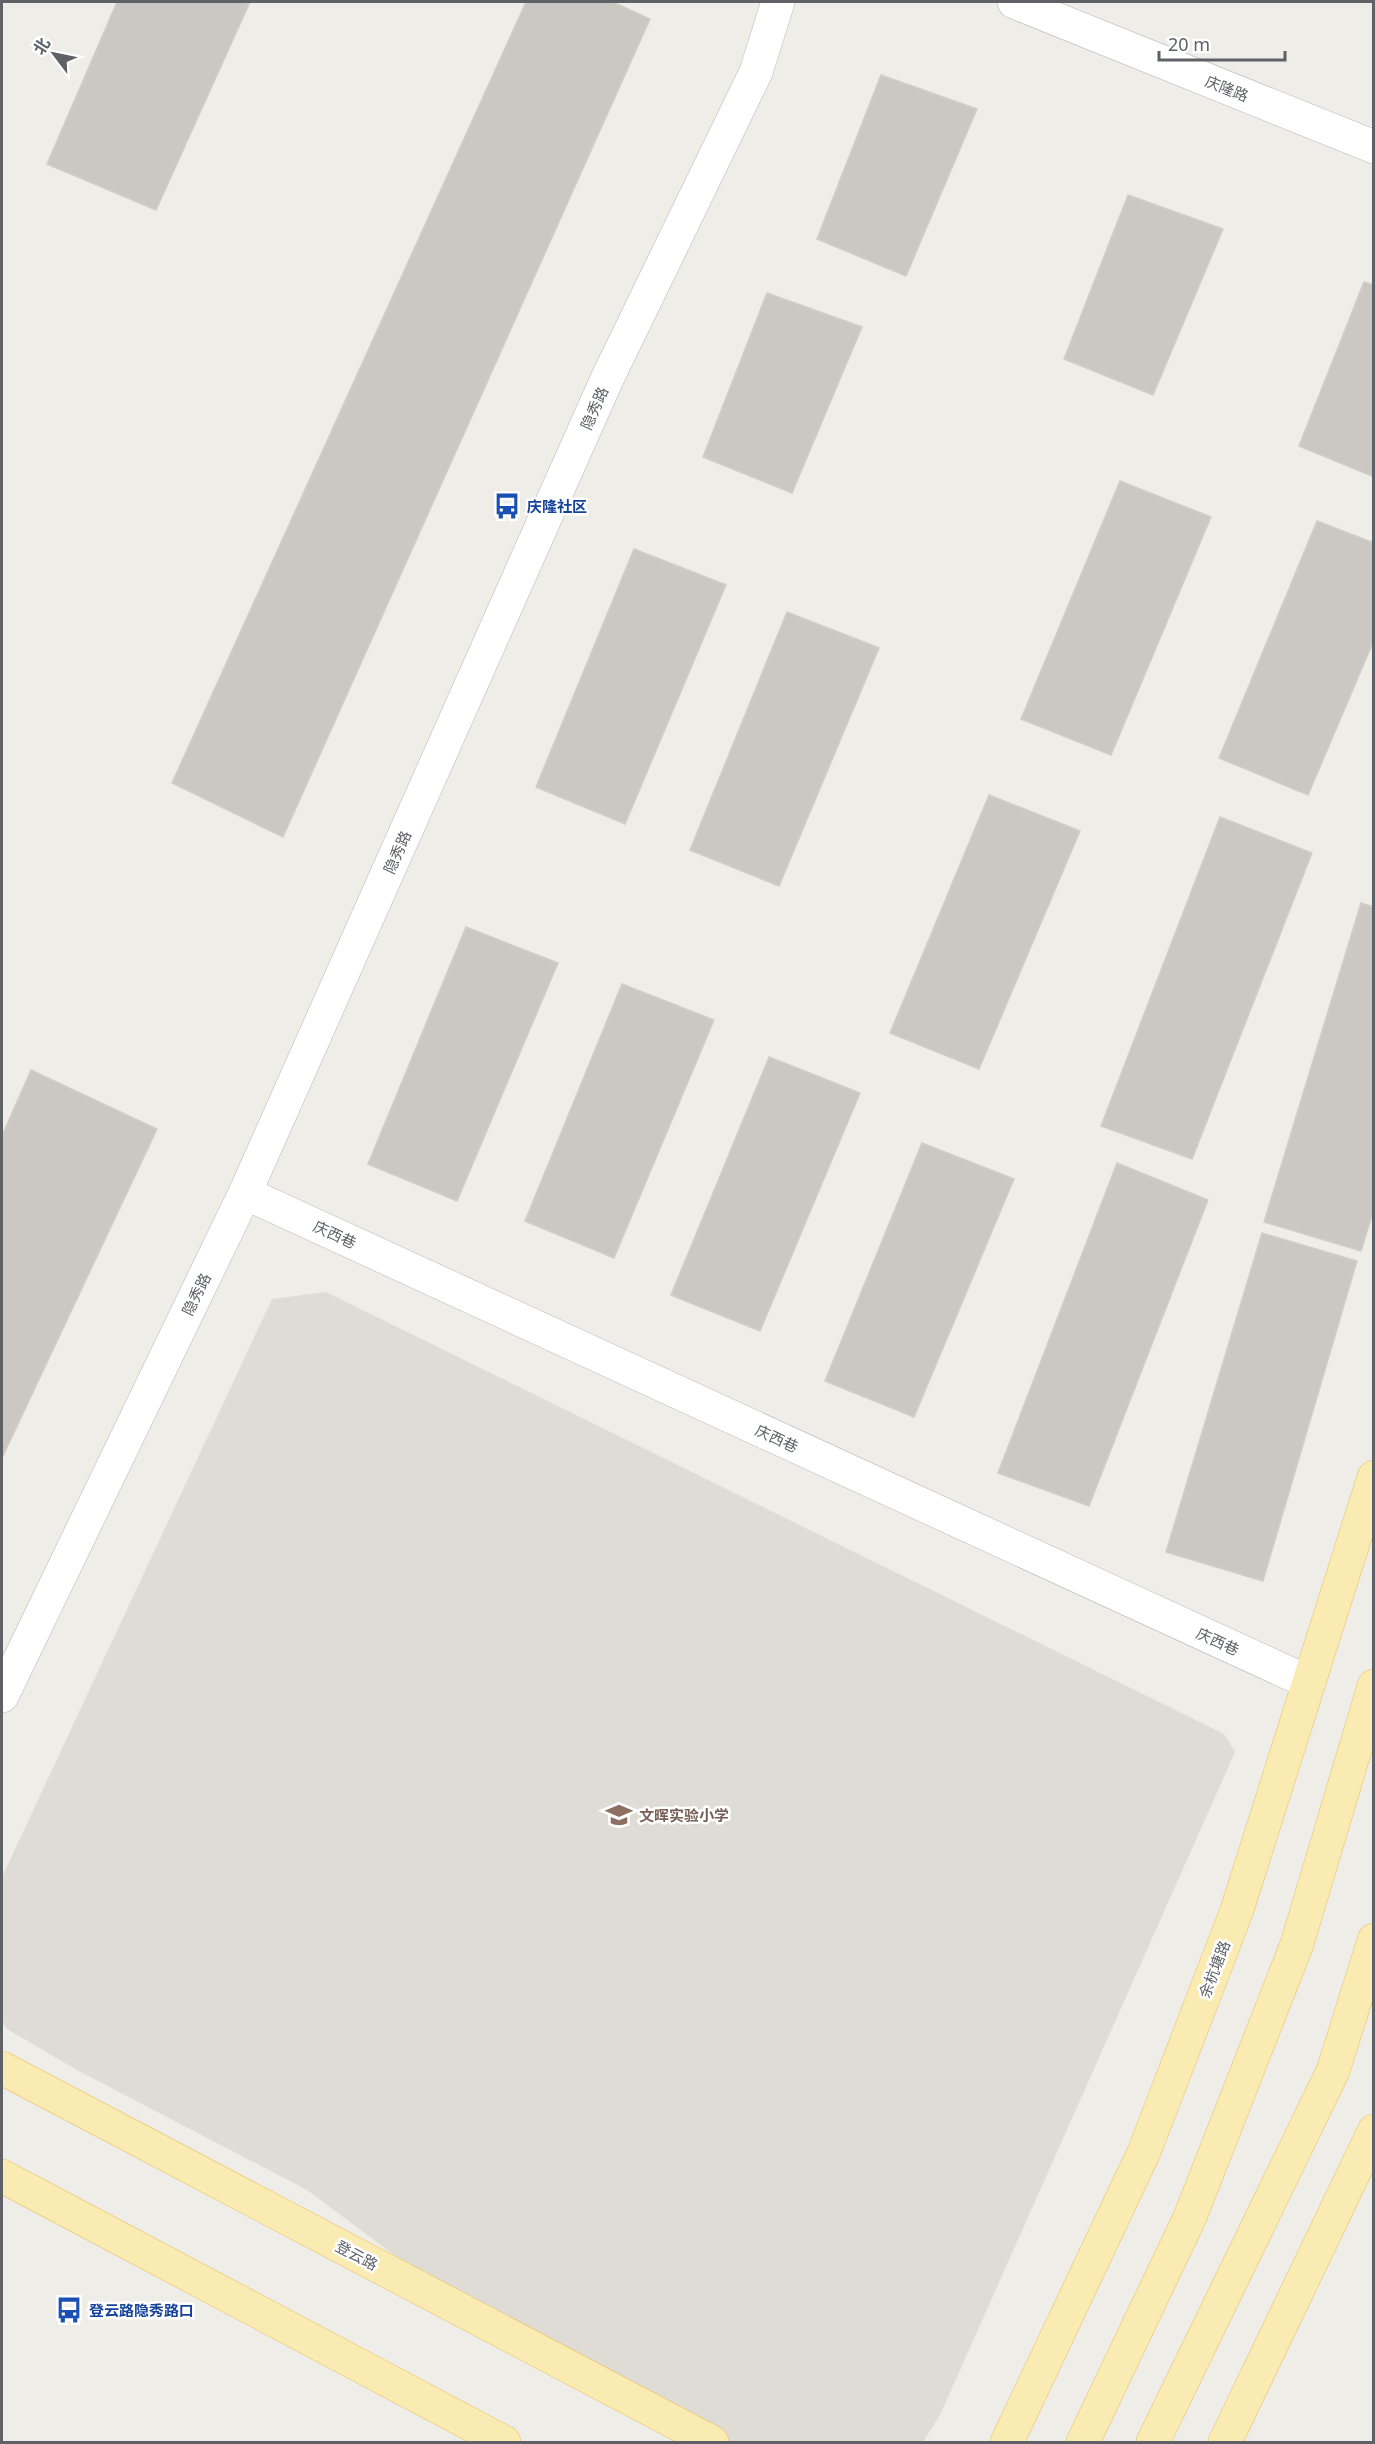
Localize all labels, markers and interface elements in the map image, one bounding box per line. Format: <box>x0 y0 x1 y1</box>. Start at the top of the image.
north arrow <box>24 24 84 84</box>
scale bar <box>1159 24 1285 62</box>
text: 20 m <box>1168 32 1210 56</box>
text: 北 <box>28 33 55 59</box>
street label: 庆隆路 <box>1202 70 1252 106</box>
street label: 隐秀路 <box>576 383 612 433</box>
bus stop icon: 庆隆社区 <box>492 491 522 521</box>
place label: 庆隆社区 <box>527 496 587 516</box>
street label: 隐秀路 <box>379 827 415 877</box>
street label: 庆西巷 <box>310 1215 360 1253</box>
street label: 隐秀路 <box>177 1269 215 1319</box>
street label: 庆西巷 <box>752 1419 802 1457</box>
street label: 庆西巷 <box>1193 1622 1243 1660</box>
school or university icon: 文晖实验小学 <box>604 1800 634 1830</box>
place label: 文晖实验小学 <box>639 1805 729 1825</box>
street label: 余杭塘路 <box>1194 1937 1234 2001</box>
street label: 登云路 <box>332 2236 382 2274</box>
bus stop icon: 登云路隐秀路口 <box>54 2295 84 2325</box>
place label: 登云路隐秀路口 <box>89 2300 194 2320</box>

